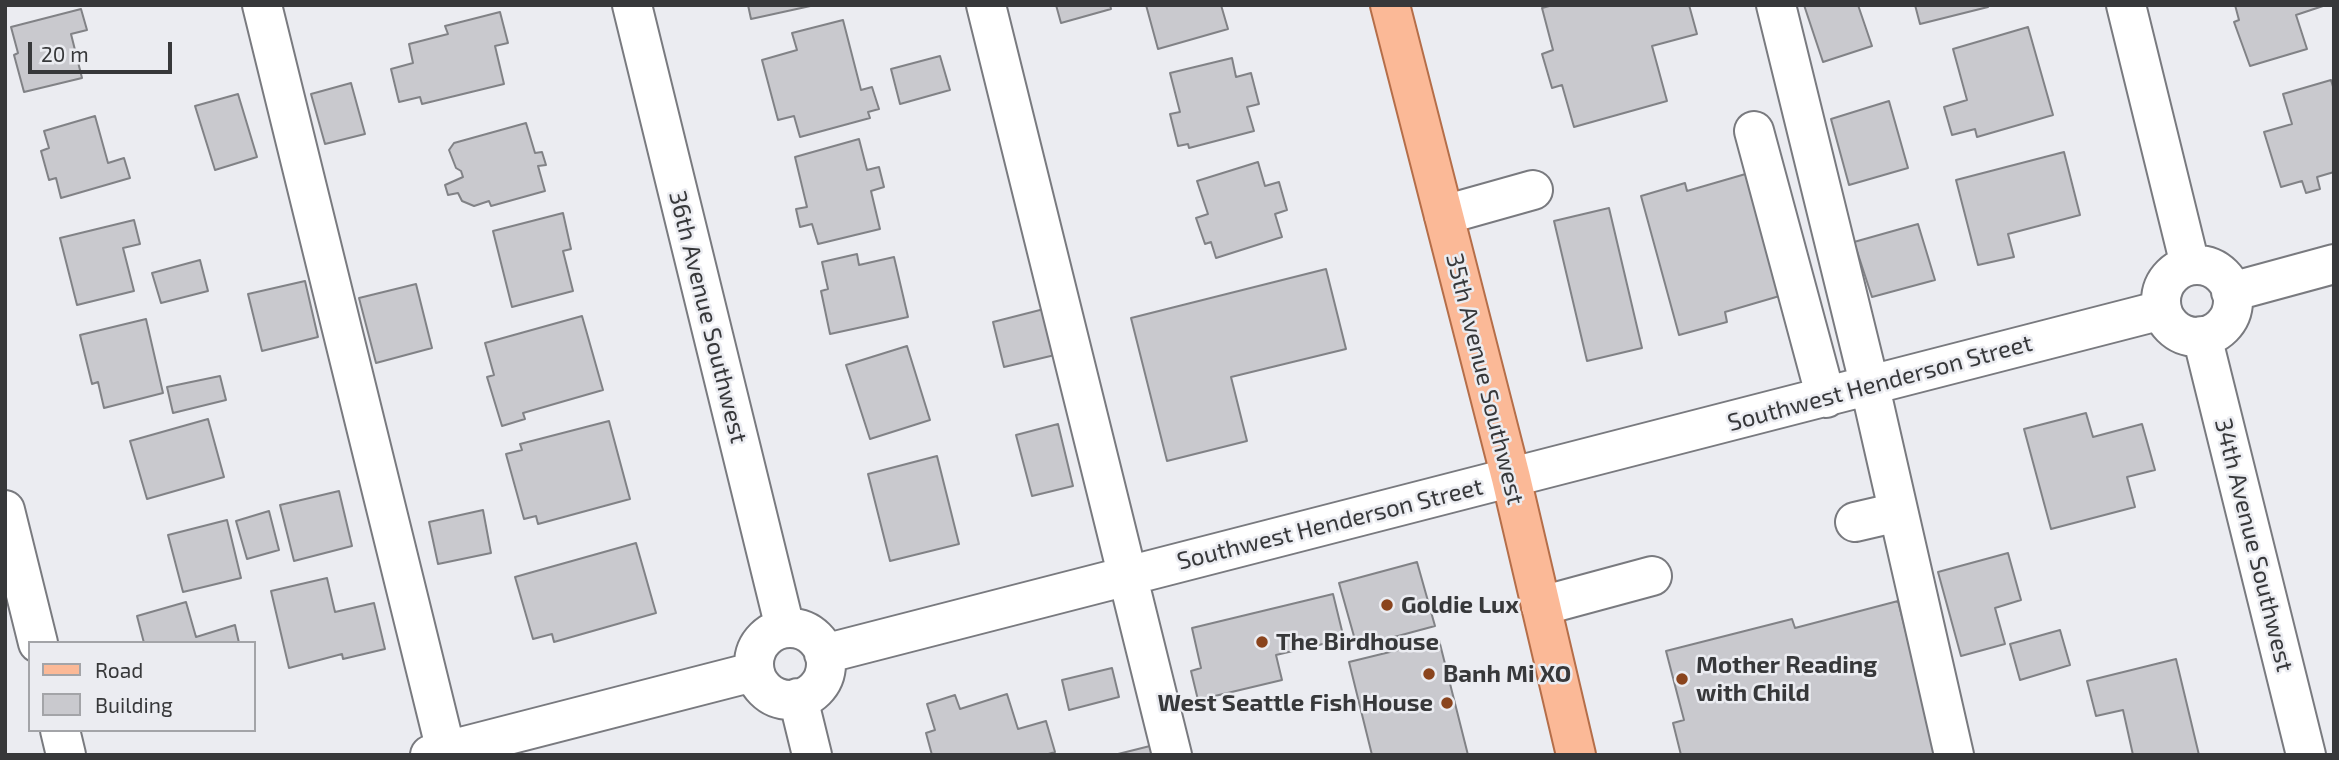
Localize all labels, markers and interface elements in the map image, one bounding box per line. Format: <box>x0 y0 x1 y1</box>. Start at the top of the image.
scale bar <box>32 28 175 72</box>
text: 20 m <box>41 41 89 66</box>
street label: 36th Avenue Southwest <box>663 188 753 446</box>
street label: 35th Avenue Southwest <box>1440 250 1530 508</box>
street label: Southwest Henderson Street <box>1725 328 2035 438</box>
street label: 34th Avenue Southwest <box>2209 415 2299 675</box>
street label: Southwest Henderson Street <box>1174 472 1486 576</box>
place label: Goldie Lux <box>1401 591 1519 619</box>
marker: Goldie Lux <box>1379 597 1395 613</box>
place label: The Birdhouse <box>1276 628 1439 656</box>
marker: The Birdhouse <box>1254 634 1270 650</box>
legend <box>28 641 256 732</box>
place label: Mother Reading with Child <box>1696 651 1877 707</box>
text: Road <box>95 657 143 682</box>
place label: Banh Mi XO <box>1443 660 1571 688</box>
marker: Banh Mi XO <box>1421 666 1437 682</box>
marker: Mother Reading with Child <box>1674 671 1690 687</box>
place label: West Seattle Fish House <box>1158 689 1433 717</box>
text: Building <box>95 692 173 717</box>
marker: West Seattle Fish House <box>1439 695 1455 711</box>

